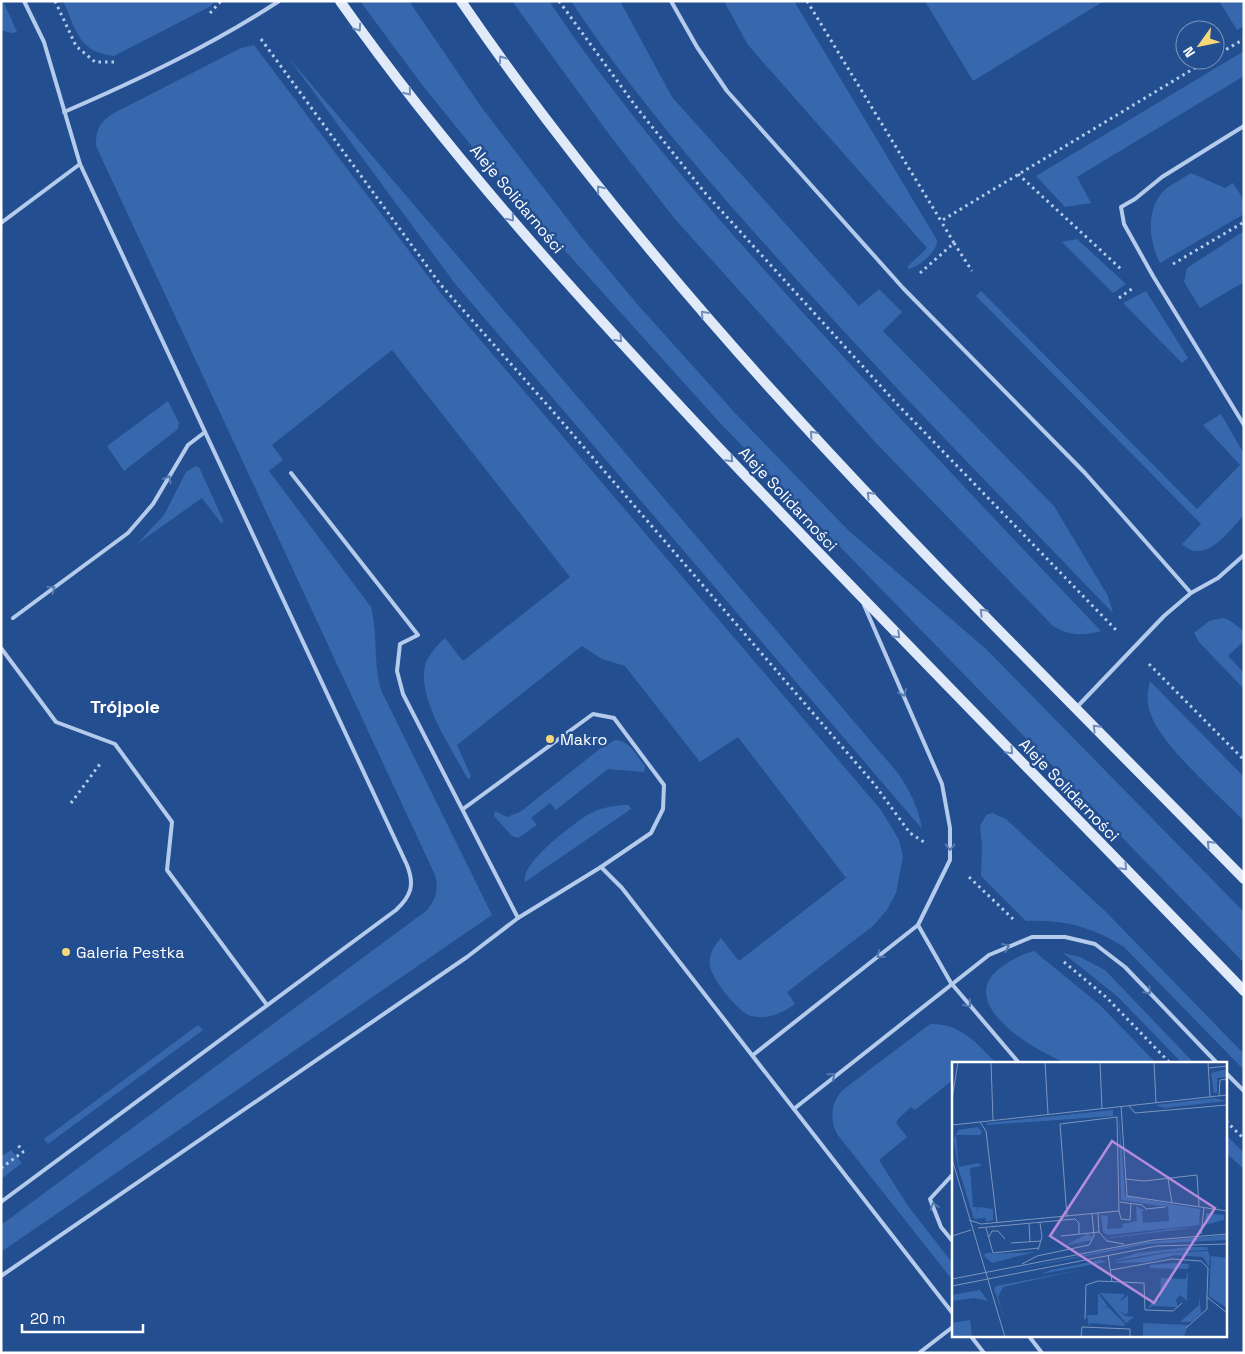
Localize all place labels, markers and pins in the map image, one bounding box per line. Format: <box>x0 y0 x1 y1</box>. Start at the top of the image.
place label: Makro <box>560 729 607 750</box>
marker: Makro <box>544 733 556 745</box>
place label: Galeria Pestka <box>76 942 184 963</box>
marker: Galeria Pestka <box>60 946 72 958</box>

